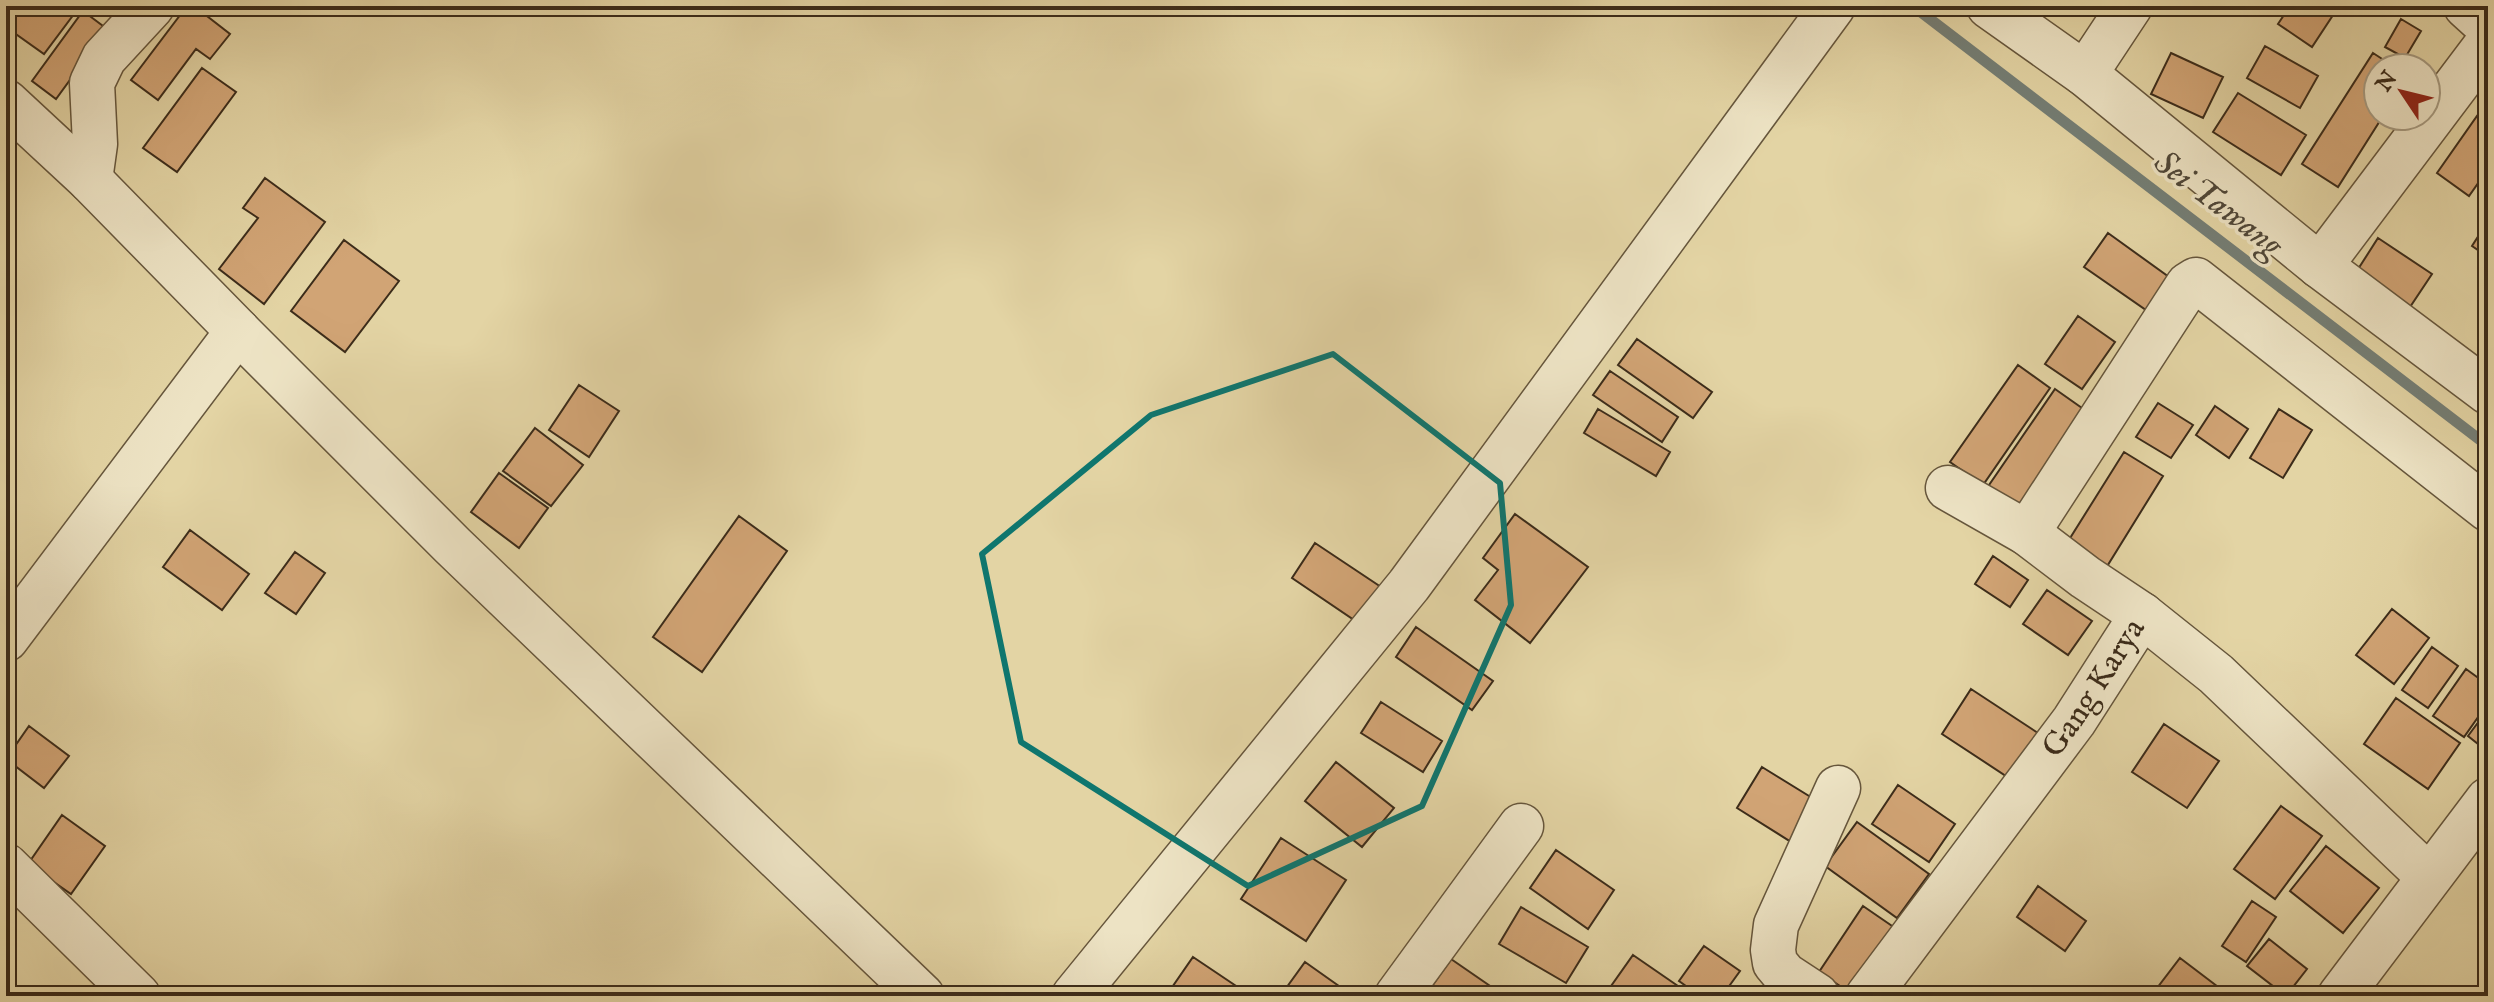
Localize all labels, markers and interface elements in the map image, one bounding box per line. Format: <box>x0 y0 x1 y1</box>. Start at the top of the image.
north arrow <box>2362 52 2442 132</box>
text: N <box>2370 66 2404 98</box>
water label: Sei Tawang <box>2145 141 2293 268</box>
street label: Gang Karya <box>2033 611 2155 766</box>

